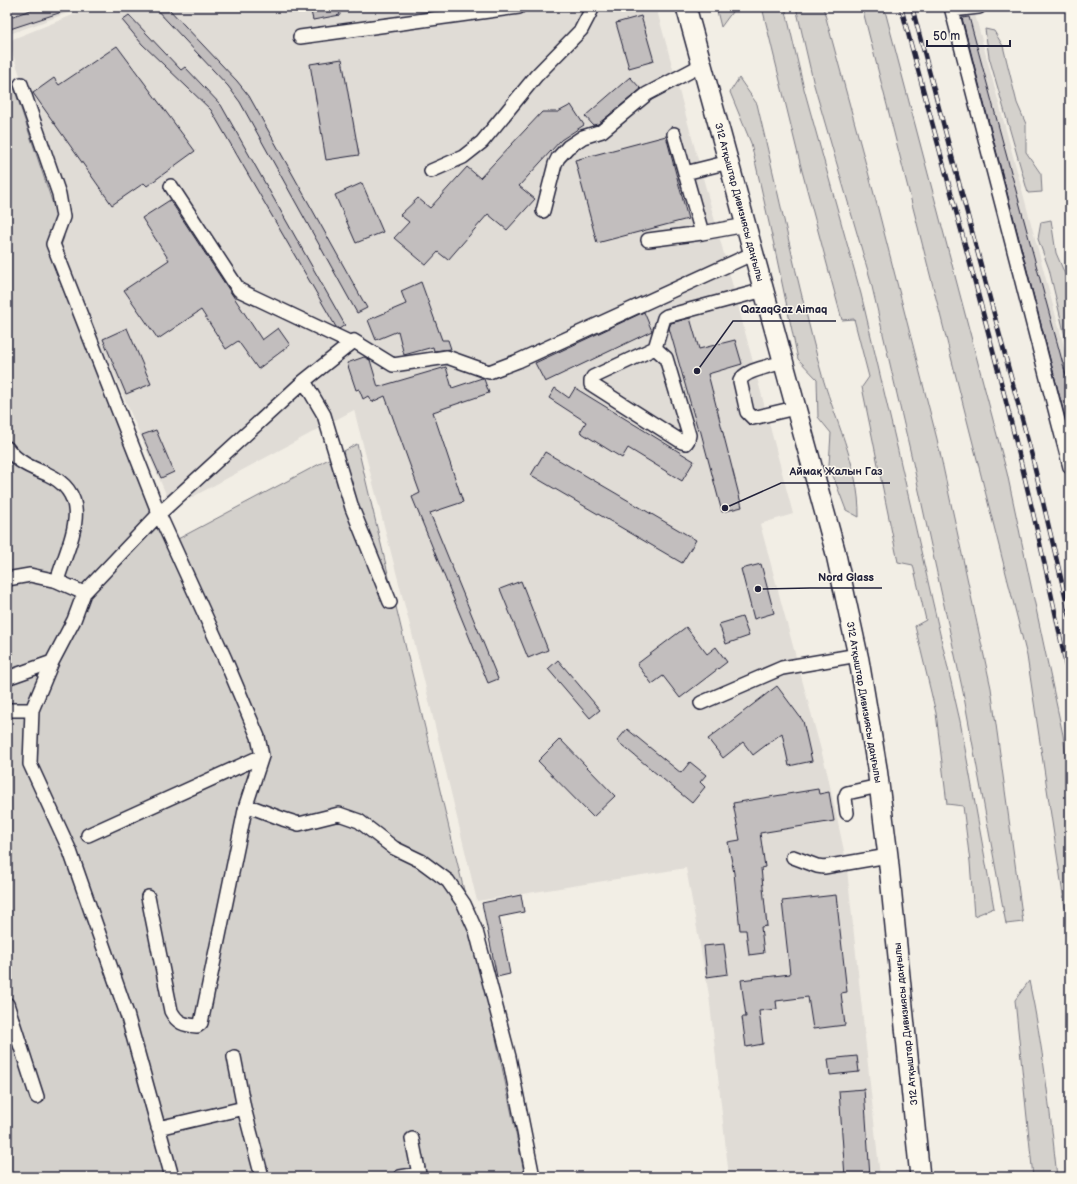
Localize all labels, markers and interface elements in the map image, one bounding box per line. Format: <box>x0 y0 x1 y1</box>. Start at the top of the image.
scale bar <box>927 22 1010 48</box>
text: 50 m <box>933 29 960 44</box>
street label: 312 Атқыштар Дивизиясы даңғылы <box>712 122 766 283</box>
callout: QazaqGaz Aimaq <box>733 298 836 321</box>
text: QazaqGaz Aimaq <box>741 303 827 316</box>
callout: Аймақ Жалын Газ <box>781 460 890 483</box>
text: Аймақ Жалын Газ <box>788 465 883 478</box>
callout: Nord Glass <box>810 565 882 588</box>
text: Nord Glass <box>818 571 875 584</box>
street label: 312 Атқыштар Дивизиясы даңғылы <box>844 621 884 784</box>
street label: 312 Атқыштар Дивизиясы даңғылы <box>891 942 921 1106</box>

